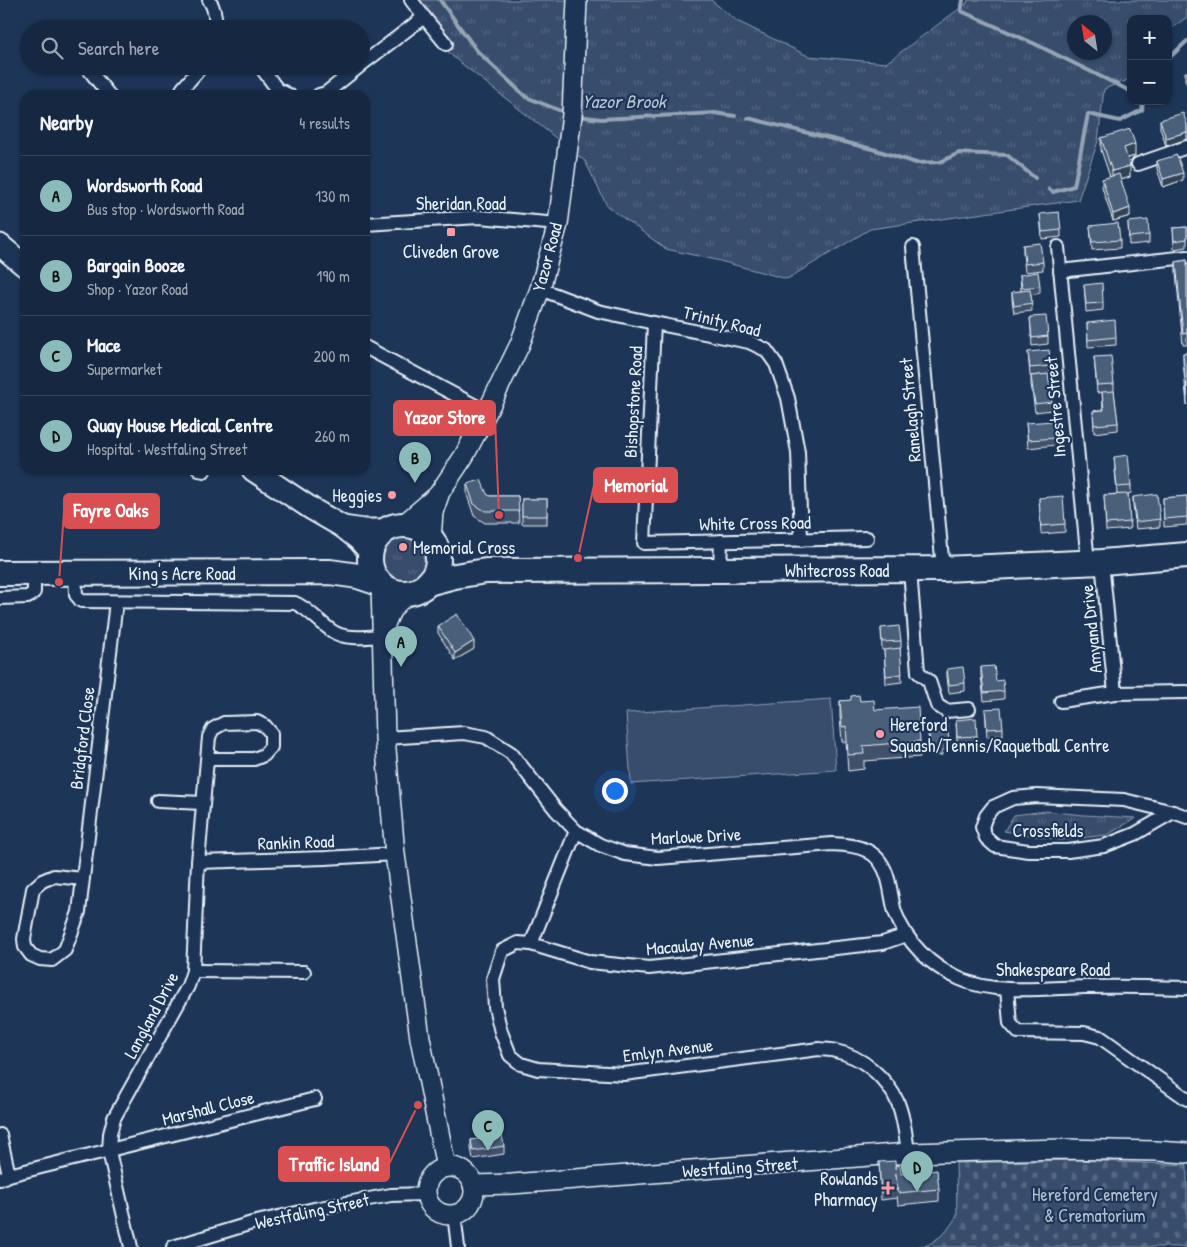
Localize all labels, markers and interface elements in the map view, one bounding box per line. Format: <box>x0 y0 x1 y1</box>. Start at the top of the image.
north arrow <box>1067 15 1112 60</box>
map controls <box>1127 15 1172 105</box>
button: + <box>1127 15 1172 60</box>
search box <box>20 20 370 75</box>
icon: search <box>38 34 66 62</box>
text: Search here <box>78 35 159 61</box>
button: − <box>1127 60 1172 105</box>
water label: Yazor Brook <box>582 88 668 114</box>
text: Nearby <box>40 108 93 137</box>
text: 4 results <box>299 112 350 134</box>
text: Wordsworth Road <box>87 172 202 198</box>
text: A <box>52 185 60 207</box>
text: 130 m <box>315 185 350 207</box>
street label: Sheridan Road <box>416 191 506 216</box>
text: Bus stop · Wordsworth Road <box>87 198 244 220</box>
street label: Yazor Road <box>526 220 568 294</box>
marker: Cliveden Grove <box>445 226 457 238</box>
place label: Cliveden Grove <box>403 239 499 264</box>
text: Bargain Booze <box>87 252 185 278</box>
text: B <box>52 265 60 287</box>
text: 190 m <box>317 265 350 287</box>
text: Shop · Yazor Road <box>87 278 188 300</box>
street label: Trinity Road <box>681 299 763 343</box>
text: Mace <box>87 332 121 358</box>
text: C <box>52 345 60 367</box>
text: 200 m <box>314 345 350 367</box>
street label: Bishopstone Road <box>618 345 648 459</box>
street label: Ingestre Street <box>1038 355 1072 458</box>
street label: Ranelagh Street <box>893 356 927 463</box>
text: Supermarket <box>87 358 162 380</box>
callout: Yazor Store <box>394 401 495 435</box>
text: Yazor Store <box>404 404 486 430</box>
text: Quay House Medical Centre <box>87 412 273 438</box>
text: D <box>52 425 60 447</box>
text: 260 m <box>314 425 350 447</box>
text: Hospital · Westfaling Street <box>87 438 247 460</box>
pin: B <box>399 442 431 483</box>
callout: Memorial <box>594 468 677 502</box>
text: Memorial <box>604 472 669 498</box>
place label: Heggies <box>332 483 382 508</box>
marker: Heggies <box>386 489 398 501</box>
callout: Fayre Oaks <box>64 494 159 528</box>
text: Fayre Oaks <box>72 497 149 524</box>
street label: White Cross Road <box>699 510 811 536</box>
place label: Memorial Cross <box>413 535 515 560</box>
marker: Memorial Cross <box>397 541 409 553</box>
street label: Whitecross Road <box>785 558 889 583</box>
street label: King's Acre Road <box>128 561 236 586</box>
street label: Amyand Drive <box>1074 583 1108 675</box>
pin: A <box>385 626 417 667</box>
street label: Bridgford Close <box>63 685 101 791</box>
place label: Hereford Squash/Tennis/Raquetball Centre <box>890 712 1109 758</box>
marker: Hereford Squash/Tennis/Raquetball Centre <box>874 728 886 740</box>
your location <box>602 778 628 804</box>
street label: Crossfields <box>1012 818 1084 843</box>
street label: Marlowe Drive <box>650 821 742 851</box>
street label: Rankin Road <box>257 828 335 856</box>
street label: Macaulay Avenue <box>645 927 755 961</box>
street label: Shakespeare Road <box>996 957 1110 982</box>
street label: Langland Drive <box>118 967 184 1063</box>
street label: Emlyn Avenue <box>622 1032 714 1068</box>
street label: Marshall Close <box>159 1084 257 1132</box>
pin: C <box>472 1110 504 1151</box>
callout: Traffic Island <box>279 1147 389 1181</box>
street label: Westfaling Street <box>681 1150 799 1184</box>
text: Traffic Island <box>288 1151 380 1177</box>
pin: D <box>901 1151 933 1192</box>
place label: Rowlands Pharmacy <box>814 1166 878 1212</box>
marker: Rowlands Pharmacy <box>882 1182 894 1194</box>
park label: Hereford Cemetery & Crematorium <box>1032 1182 1158 1228</box>
street label: Westfaling Street <box>253 1187 372 1235</box>

